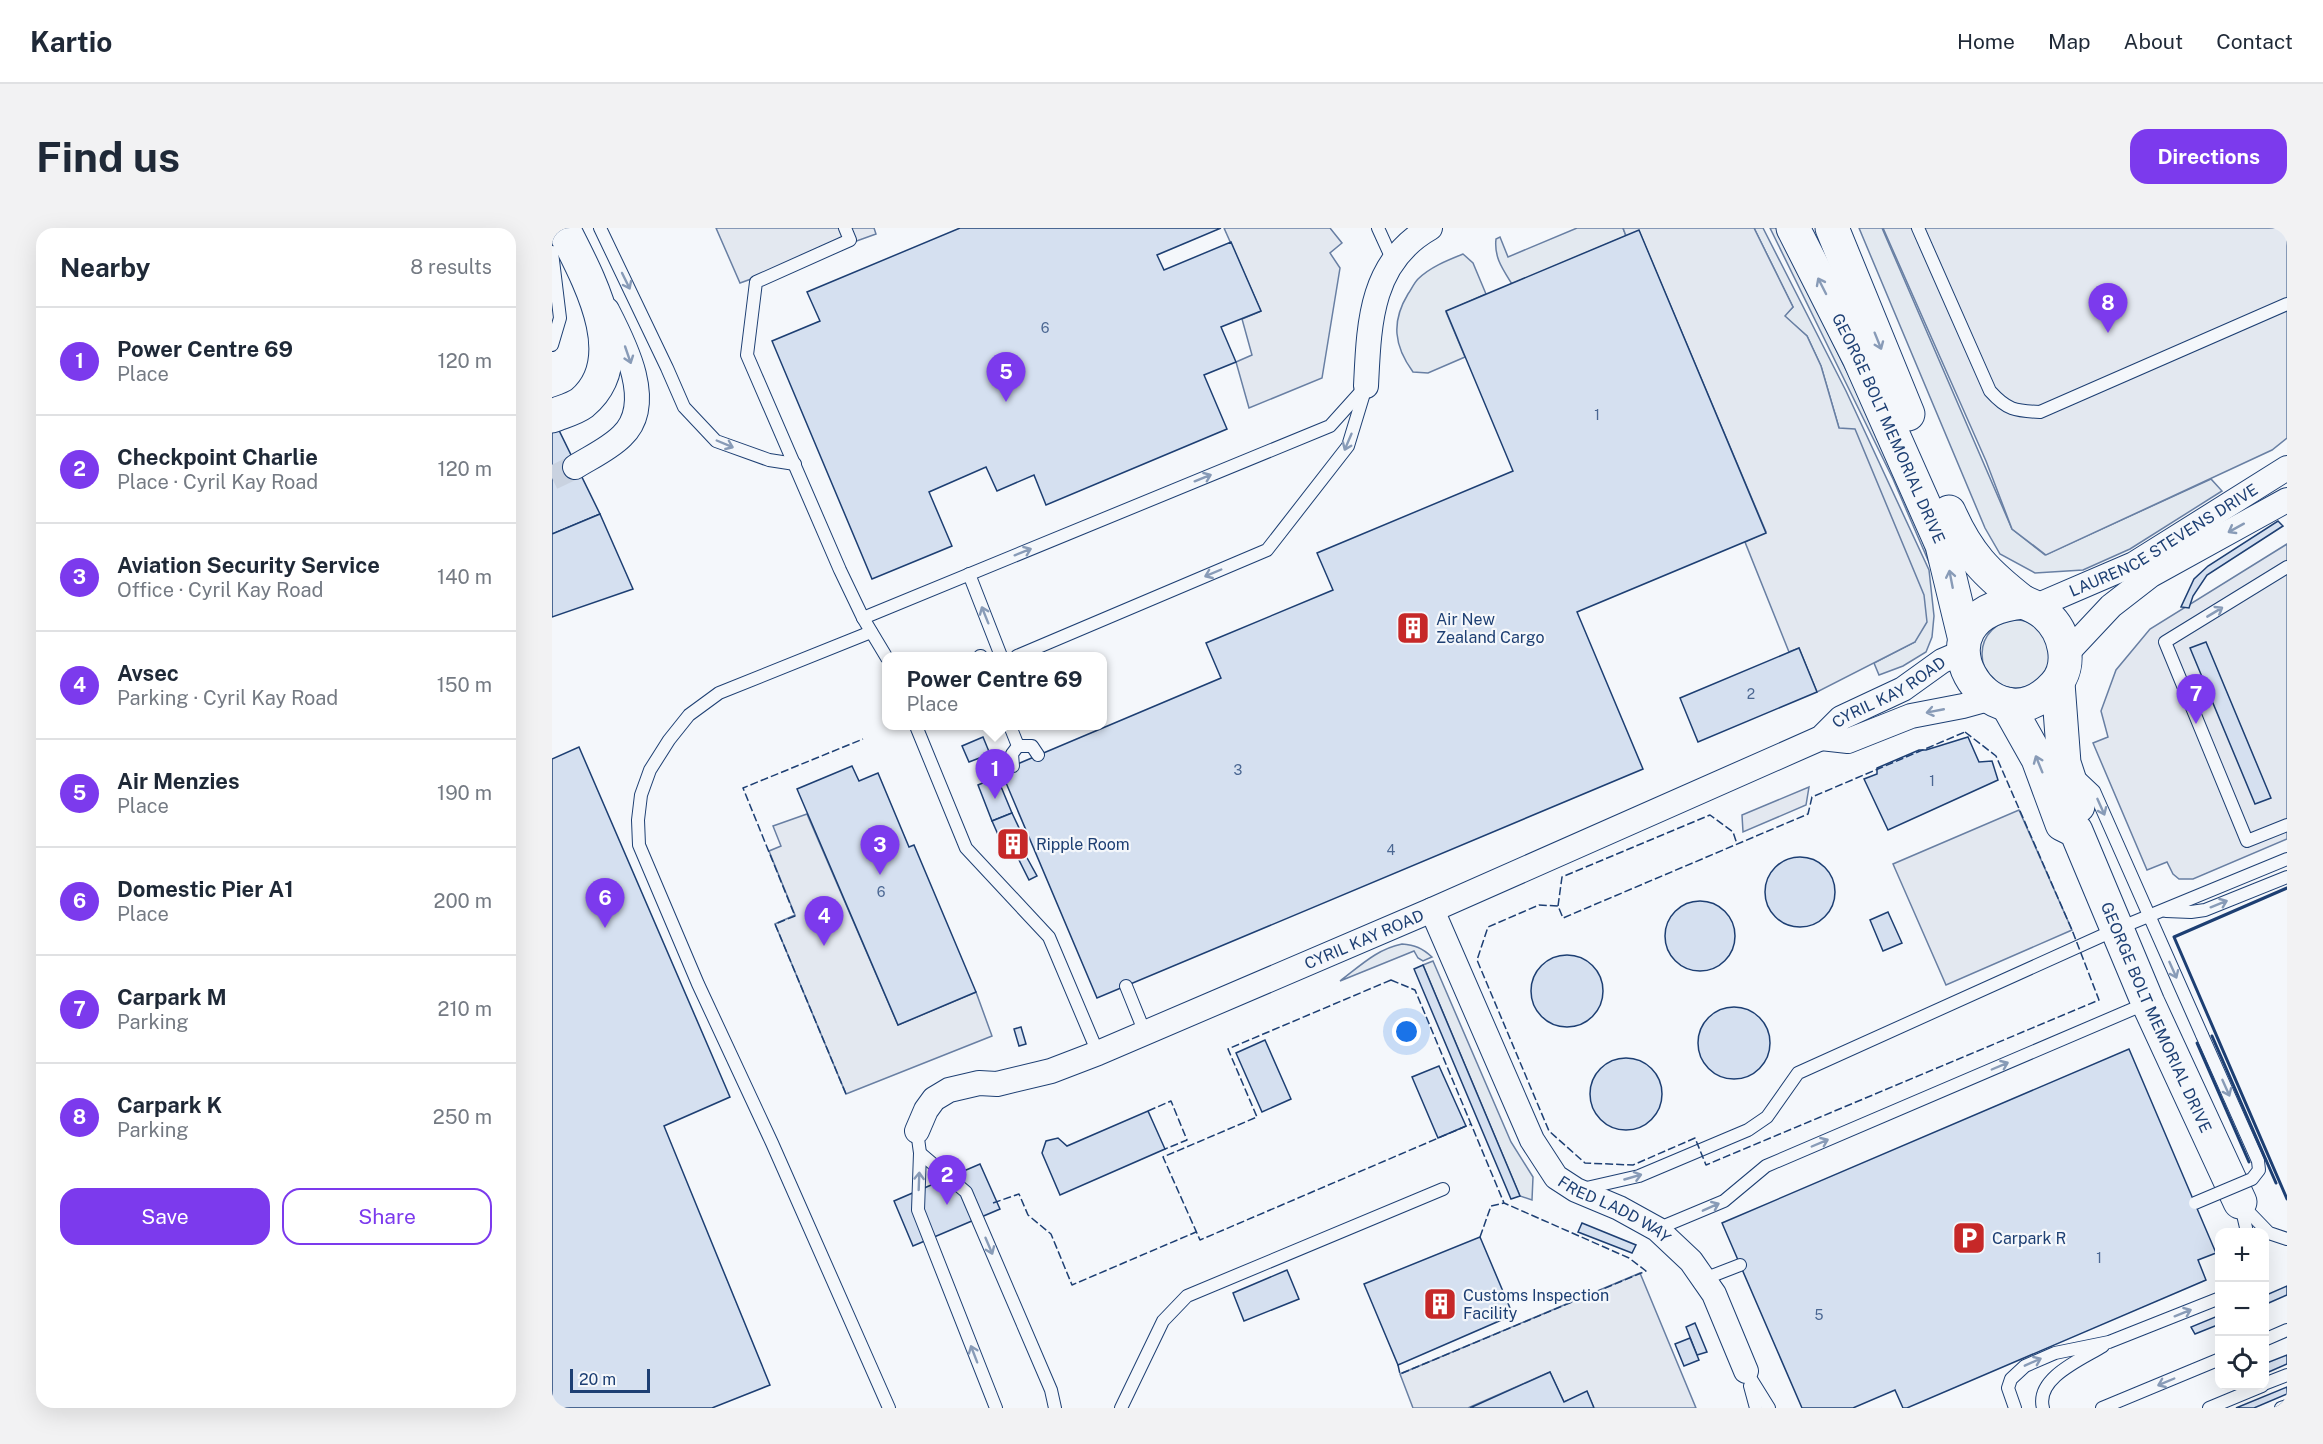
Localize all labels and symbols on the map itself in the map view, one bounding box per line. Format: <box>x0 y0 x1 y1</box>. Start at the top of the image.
one-way arrow <box>620 271 632 289</box>
one-way arrow <box>1816 277 1827 295</box>
pin: 8 <box>2088 284 2128 333</box>
street label: GEORGE BOLT MEMORIAL DRIVE <box>1828 310 1949 546</box>
house number: 6 <box>1041 320 1050 336</box>
one-way arrow <box>1873 331 1884 349</box>
one-way arrow <box>624 345 635 364</box>
pin: 5 <box>986 352 1026 402</box>
house number: 1 <box>1594 407 1600 423</box>
one-way arrow <box>1342 432 1353 450</box>
one-way arrow <box>715 439 733 450</box>
one-way arrow <box>1194 472 1212 483</box>
street label: LAURENCE STEVENS DRIVE <box>2066 479 2261 600</box>
one-way arrow <box>2228 523 2245 535</box>
one-way arrow <box>1013 546 1032 557</box>
one-way arrow <box>1204 568 1222 579</box>
one-way arrow <box>1945 570 1956 589</box>
one-way arrow <box>2206 605 2223 617</box>
one-way arrow <box>979 607 990 625</box>
building icon: Air New Zealand Cargo <box>1395 610 1431 646</box>
place label: Air New Zealand Cargo <box>1436 610 1545 647</box>
street label: CYRIL KAY ROAD <box>1828 652 1949 731</box>
pin: 7 <box>2176 674 2216 724</box>
house number: 2 <box>1747 686 1755 702</box>
one-way arrow <box>1925 706 1945 717</box>
pin: 1 <box>976 750 1014 799</box>
one-way arrow <box>2033 755 2044 774</box>
house number: 3 <box>1234 762 1243 778</box>
house number: 1 <box>1929 773 1935 789</box>
one-way arrow <box>2096 798 2107 816</box>
pin: 3 <box>860 826 900 875</box>
building icon: Ripple Room <box>995 826 1031 862</box>
place label: Ripple Room <box>1036 835 1130 854</box>
house number: 4 <box>1387 842 1396 858</box>
pin: 6 <box>586 878 624 928</box>
house number: 6 <box>877 884 886 900</box>
pin: 4 <box>804 896 844 946</box>
one-way arrow <box>2209 898 2228 909</box>
street label: GEORGE BOLT MEMORIAL DRIVE <box>2097 899 2216 1136</box>
street label: CYRIL KAY ROAD <box>1301 905 1427 973</box>
one-way arrow <box>2167 960 2179 978</box>
your location <box>1392 1017 1421 1046</box>
one-way arrow <box>1990 1060 2008 1071</box>
one-way arrow <box>2221 1078 2232 1097</box>
one-way arrow <box>1810 1137 1829 1148</box>
pin: 2 <box>928 1156 966 1205</box>
street label: FRED LADD WAY <box>1555 1171 1675 1247</box>
one-way arrow <box>1623 1171 1642 1182</box>
one-way arrow <box>913 1172 924 1192</box>
one-way arrow <box>1702 1200 1720 1211</box>
parking icon: Carpark R <box>1951 1220 1987 1256</box>
place label: Carpark R <box>1992 1229 2066 1248</box>
one-way arrow <box>985 1237 996 1255</box>
house number: 1 <box>2096 1250 2102 1266</box>
building icon: Customs Inspection Facility <box>1422 1286 1458 1322</box>
place label: Customs Inspection Facility <box>1463 1286 1609 1323</box>
house number: 5 <box>1815 1307 1824 1323</box>
one-way arrow <box>2173 1307 2191 1318</box>
one-way arrow <box>968 1345 979 1363</box>
one-way arrow <box>2023 1356 2041 1368</box>
scale bar <box>570 1366 650 1394</box>
one-way arrow <box>2157 1377 2175 1388</box>

